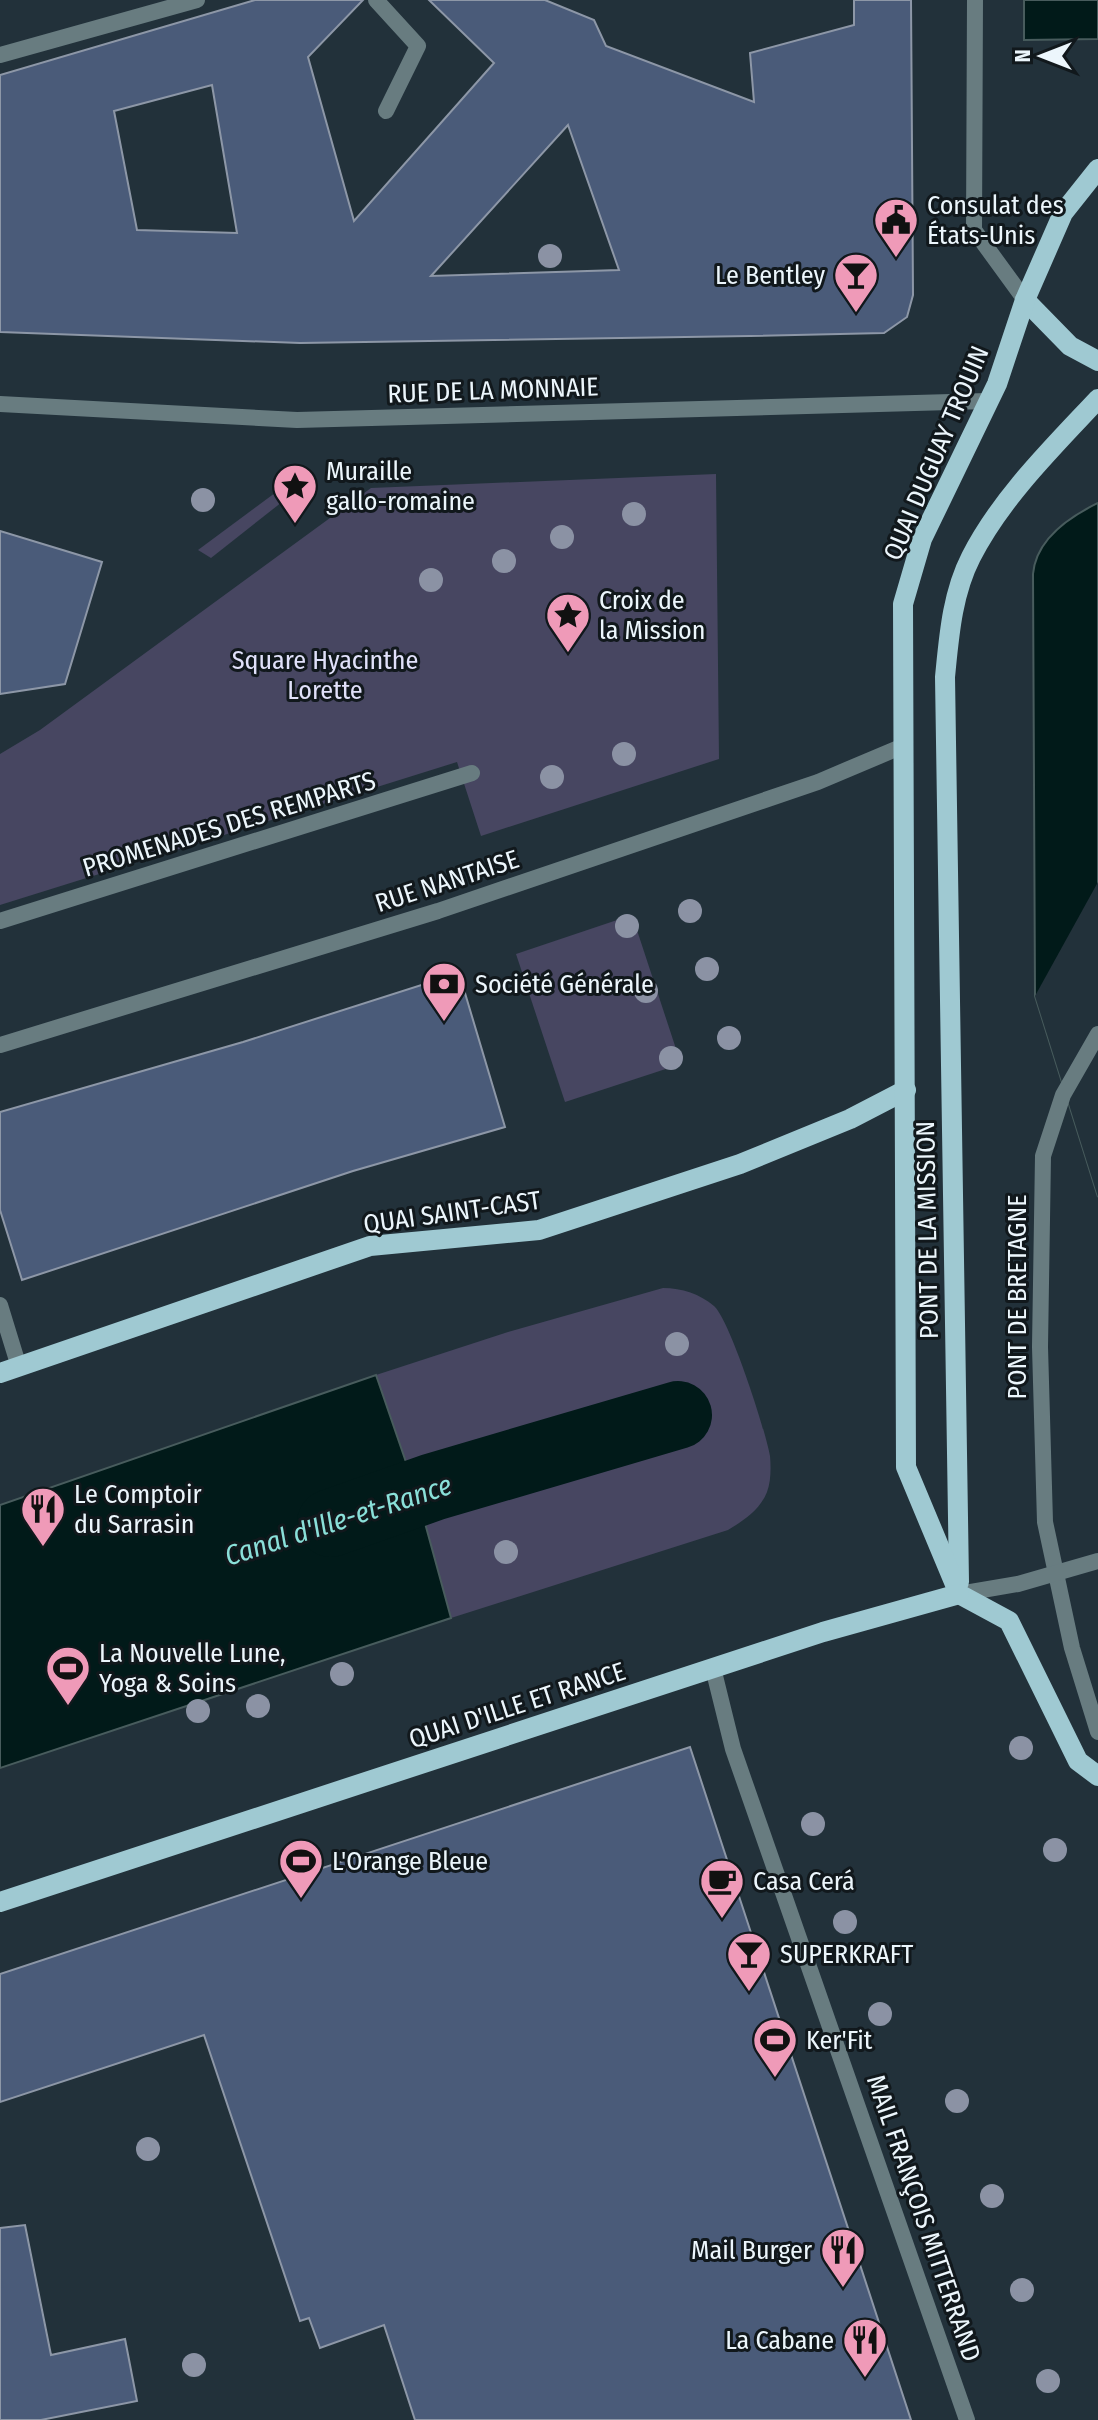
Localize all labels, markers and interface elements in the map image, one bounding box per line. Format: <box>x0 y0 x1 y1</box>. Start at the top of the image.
north arrow <box>1002 16 1082 96</box>
text: N <box>1009 49 1036 63</box>
place label: Consulat des États-Unis <box>927 190 1064 251</box>
public building icon: Consulat des États-Unis <box>872 196 920 259</box>
bar icon: Le Bentley <box>832 251 880 314</box>
place label: Le Bentley <box>715 260 825 291</box>
street label: QUAI DUGUAY TROUIN <box>877 341 996 565</box>
street label: RUE DE LA MONNAIE <box>387 371 599 410</box>
place label: Muraille gallo-romaine <box>326 456 475 517</box>
place icon: Muraille gallo-romaine <box>271 462 319 525</box>
place label: Croix de la Mission <box>599 585 706 646</box>
place icon: Croix de la Mission <box>544 591 592 654</box>
park label: Square Hyacinthe Lorette <box>232 645 418 706</box>
street label: PROMENADES DES REMPARTS <box>79 765 379 884</box>
street label: RUE NANTAISE <box>371 844 523 919</box>
bank icon: Société Générale <box>420 960 468 1023</box>
place label: Société Générale <box>475 969 654 1000</box>
street label: PONT DE LA MISSION <box>910 1121 945 1339</box>
street label: QUAI SAINT-CAST <box>361 1185 543 1240</box>
street label: PONT DE BRETAGNE <box>1002 1195 1033 1399</box>
water label: Canal d'Ille-et-Rance <box>221 1468 456 1573</box>
place label: Le Comptoir du Sarrasin <box>74 1479 202 1540</box>
restaurant icon: Le Comptoir du Sarrasin <box>19 1485 67 1548</box>
place label: La Nouvelle Lune, Yoga & Soins <box>99 1638 286 1699</box>
sports icon: La Nouvelle Lune, Yoga & Soins <box>44 1644 92 1707</box>
street label: QUAI D'ILLE ET RANCE <box>405 1656 629 1755</box>
sports icon: L'Orange Bleue <box>277 1837 325 1900</box>
place label: L'Orange Bleue <box>332 1846 488 1877</box>
cafe icon: Casa Cerá <box>698 1857 746 1920</box>
place label: Casa Cerá <box>753 1866 855 1897</box>
bar icon: SUPERKRAFT <box>725 1930 773 1993</box>
place label: SUPERKRAFT <box>780 1939 913 1970</box>
sports icon: Ker'Fit <box>751 2016 799 2079</box>
place label: Ker'Fit <box>806 2025 873 2056</box>
street label: MAIL FRANÇOIS MITTERRAND <box>860 2071 987 2365</box>
restaurant icon: Mail Burger <box>819 2226 867 2289</box>
place label: Mail Burger <box>691 2235 812 2266</box>
restaurant icon: La Cabane <box>841 2316 889 2379</box>
place label: La Cabane <box>725 2325 834 2356</box>

